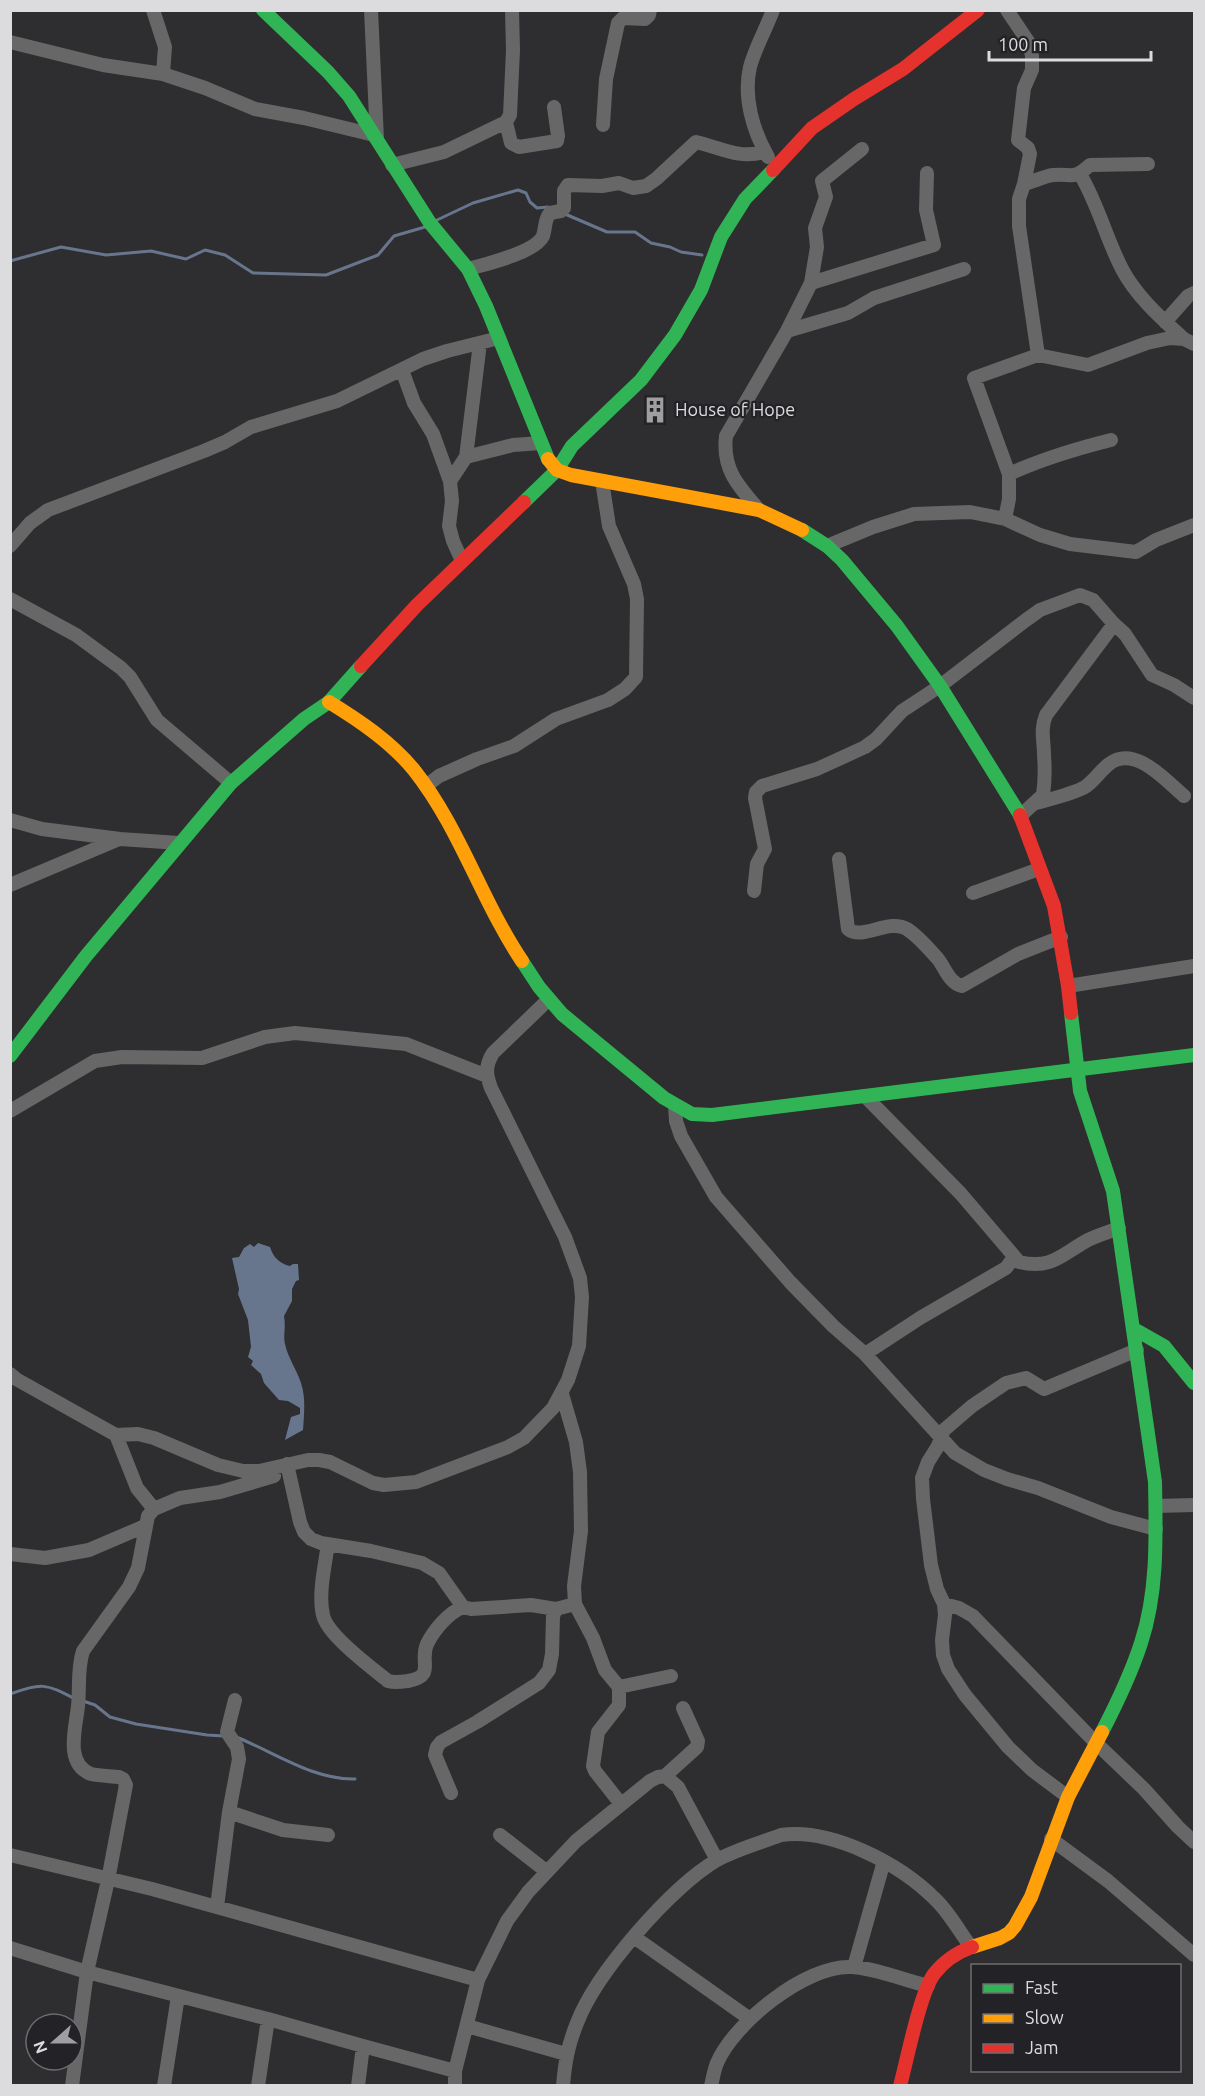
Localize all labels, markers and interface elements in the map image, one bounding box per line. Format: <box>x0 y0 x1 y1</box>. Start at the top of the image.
scale bar <box>989 24 1151 62</box>
text: 100 m <box>998 34 1048 54</box>
building icon: House of Hope <box>640 395 670 425</box>
place label: House of Hope <box>675 399 795 419</box>
legend <box>971 1964 1181 2072</box>
text: Fast <box>1025 1977 1058 1997</box>
text: Slow <box>1025 2007 1064 2027</box>
north arrow <box>24 2012 84 2072</box>
text: Jam <box>1025 2037 1059 2057</box>
text: N <box>29 2039 51 2056</box>

